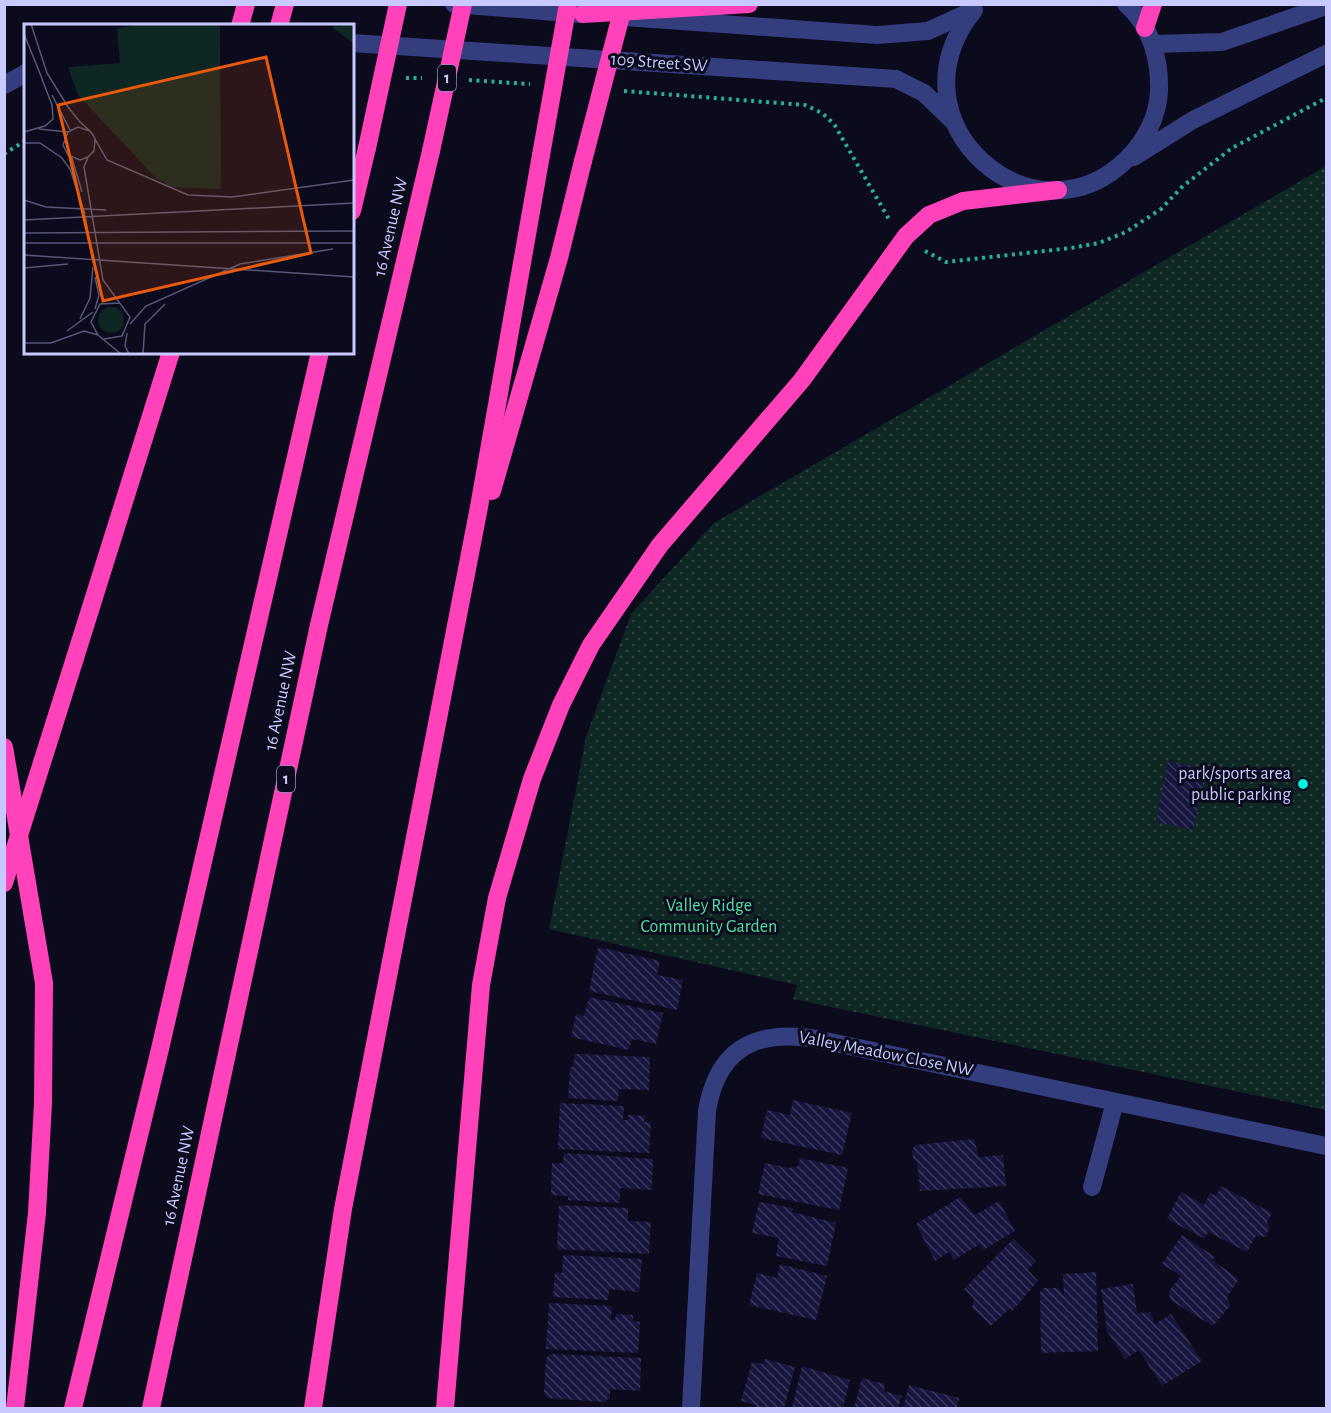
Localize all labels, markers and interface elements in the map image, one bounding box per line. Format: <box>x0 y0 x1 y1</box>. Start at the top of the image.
inset map <box>24 24 354 354</box>
street label: 109 Street SW <box>610 51 708 75</box>
road number: 1 <box>438 65 456 91</box>
street label: 16 Avenue NW <box>371 176 411 278</box>
street label: 16 Avenue NW <box>262 650 300 752</box>
place label: park/sports area public parking <box>1178 765 1291 804</box>
road number: 1 <box>277 766 295 792</box>
marker: park/sports area public parking <box>1296 777 1310 791</box>
park label: Valley Ridge Community Garden <box>641 897 777 936</box>
street label: Valley Meadow Close NW <box>797 1028 975 1080</box>
street label: 16 Avenue NW <box>160 1125 198 1227</box>

